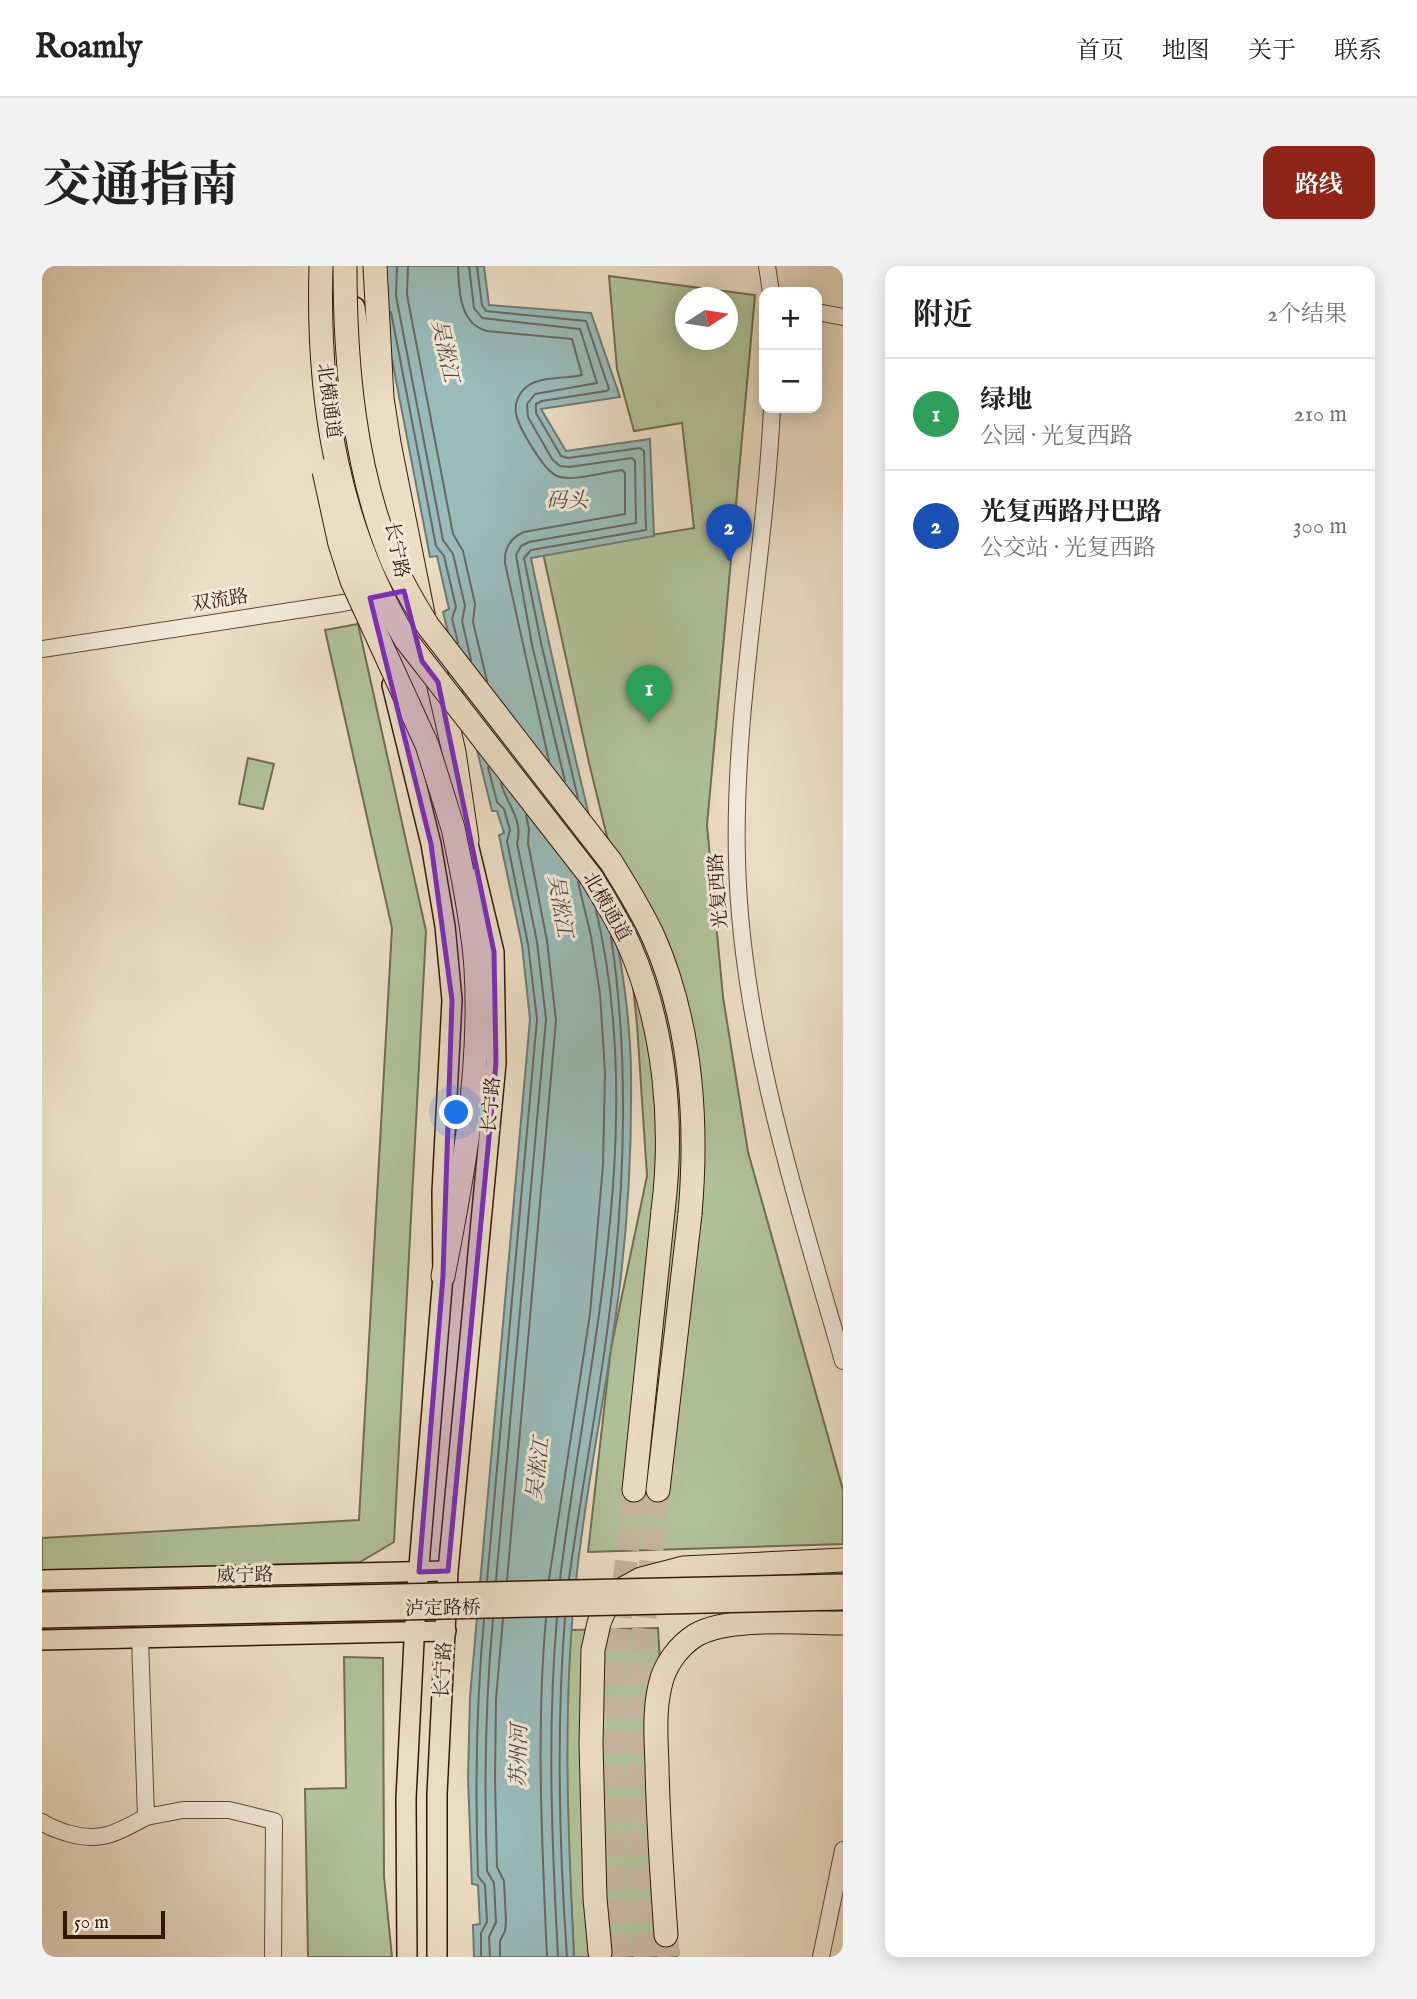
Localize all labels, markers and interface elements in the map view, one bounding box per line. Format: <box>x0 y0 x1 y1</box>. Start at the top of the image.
text: Roamly <box>35 27 142 69</box>
text: 首页 <box>1076 36 1124 67</box>
text: 地图 <box>1162 36 1210 67</box>
text: 关于 <box>1248 36 1296 67</box>
text: 联系 <box>1334 36 1382 67</box>
button: 路线 <box>1263 146 1375 219</box>
text: 交通指南 <box>42 157 238 219</box>
north arrow <box>675 287 738 350</box>
map controls <box>759 287 822 413</box>
button: + <box>759 287 822 350</box>
text: 附近 <box>913 297 973 335</box>
text: 2个结果 <box>1267 300 1347 329</box>
water label: 吴淞江 <box>424 317 464 388</box>
button: − <box>759 350 822 413</box>
street label: 北横通道 <box>311 362 345 440</box>
text: 绿地 <box>980 384 1032 417</box>
text: 1 <box>932 400 940 429</box>
text: 210 m <box>1294 400 1347 429</box>
text: 公园 · 光复西路 <box>980 422 1133 451</box>
water label: 码头 <box>546 488 589 515</box>
text: 光复西路丹巴路 <box>980 496 1162 529</box>
pin: 2 <box>706 504 752 562</box>
text: 2 <box>931 512 941 541</box>
text: 300 m <box>1293 512 1347 541</box>
street label: 长宁路 <box>379 520 413 580</box>
text: 公交站 · 光复西路 <box>980 534 1156 563</box>
street label: 双流路 <box>190 585 250 617</box>
pin: 1 <box>626 665 672 723</box>
street label: 光复西路 <box>704 852 734 930</box>
street label: 北横通道 <box>577 868 635 946</box>
water label: 吴淞江 <box>541 873 578 942</box>
street label: 长宁路 <box>478 1076 506 1134</box>
your location <box>439 1095 473 1129</box>
water label: 吴淞江 <box>522 1433 557 1502</box>
street label: 威宁路 <box>216 1564 274 1588</box>
street label: 泸定路桥 <box>405 1596 481 1622</box>
street label: 长宁路 <box>431 1641 457 1699</box>
water label: 苏州河 <box>506 1720 534 1788</box>
scale bar <box>63 1908 164 1940</box>
text: 50 m <box>74 1911 109 1935</box>

